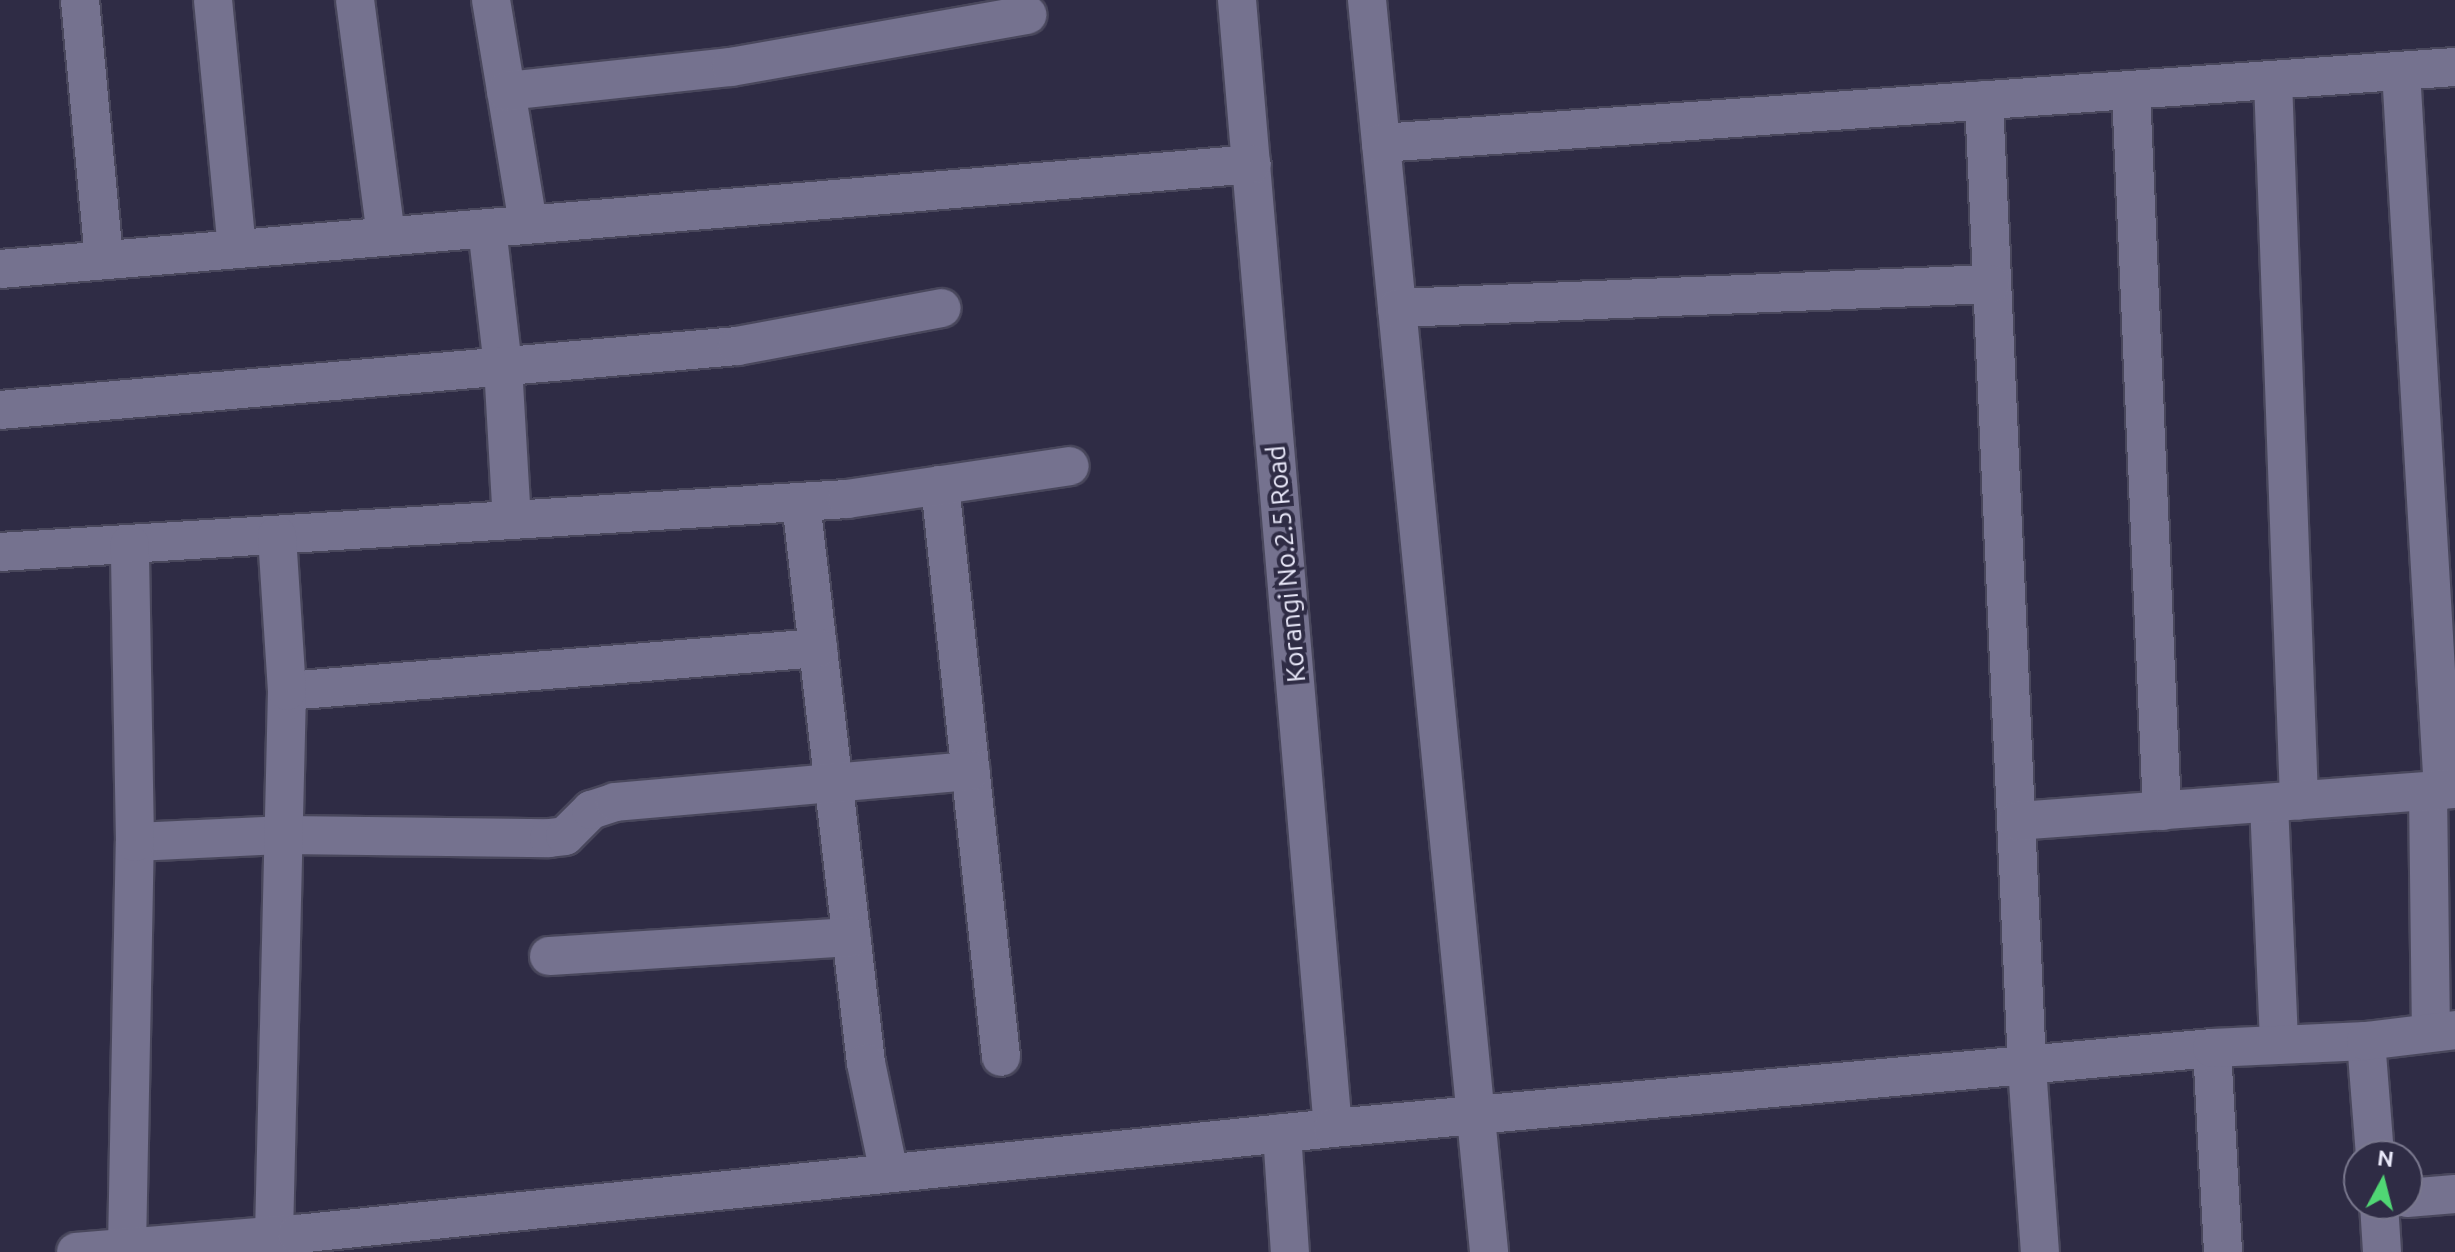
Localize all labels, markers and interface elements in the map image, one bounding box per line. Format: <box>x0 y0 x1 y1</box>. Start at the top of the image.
street label: Korangi No.2.5 Road <box>1260 444 1312 684</box>
north arrow <box>2343 1140 2423 1220</box>
text: N <box>2376 1144 2395 1171</box>

